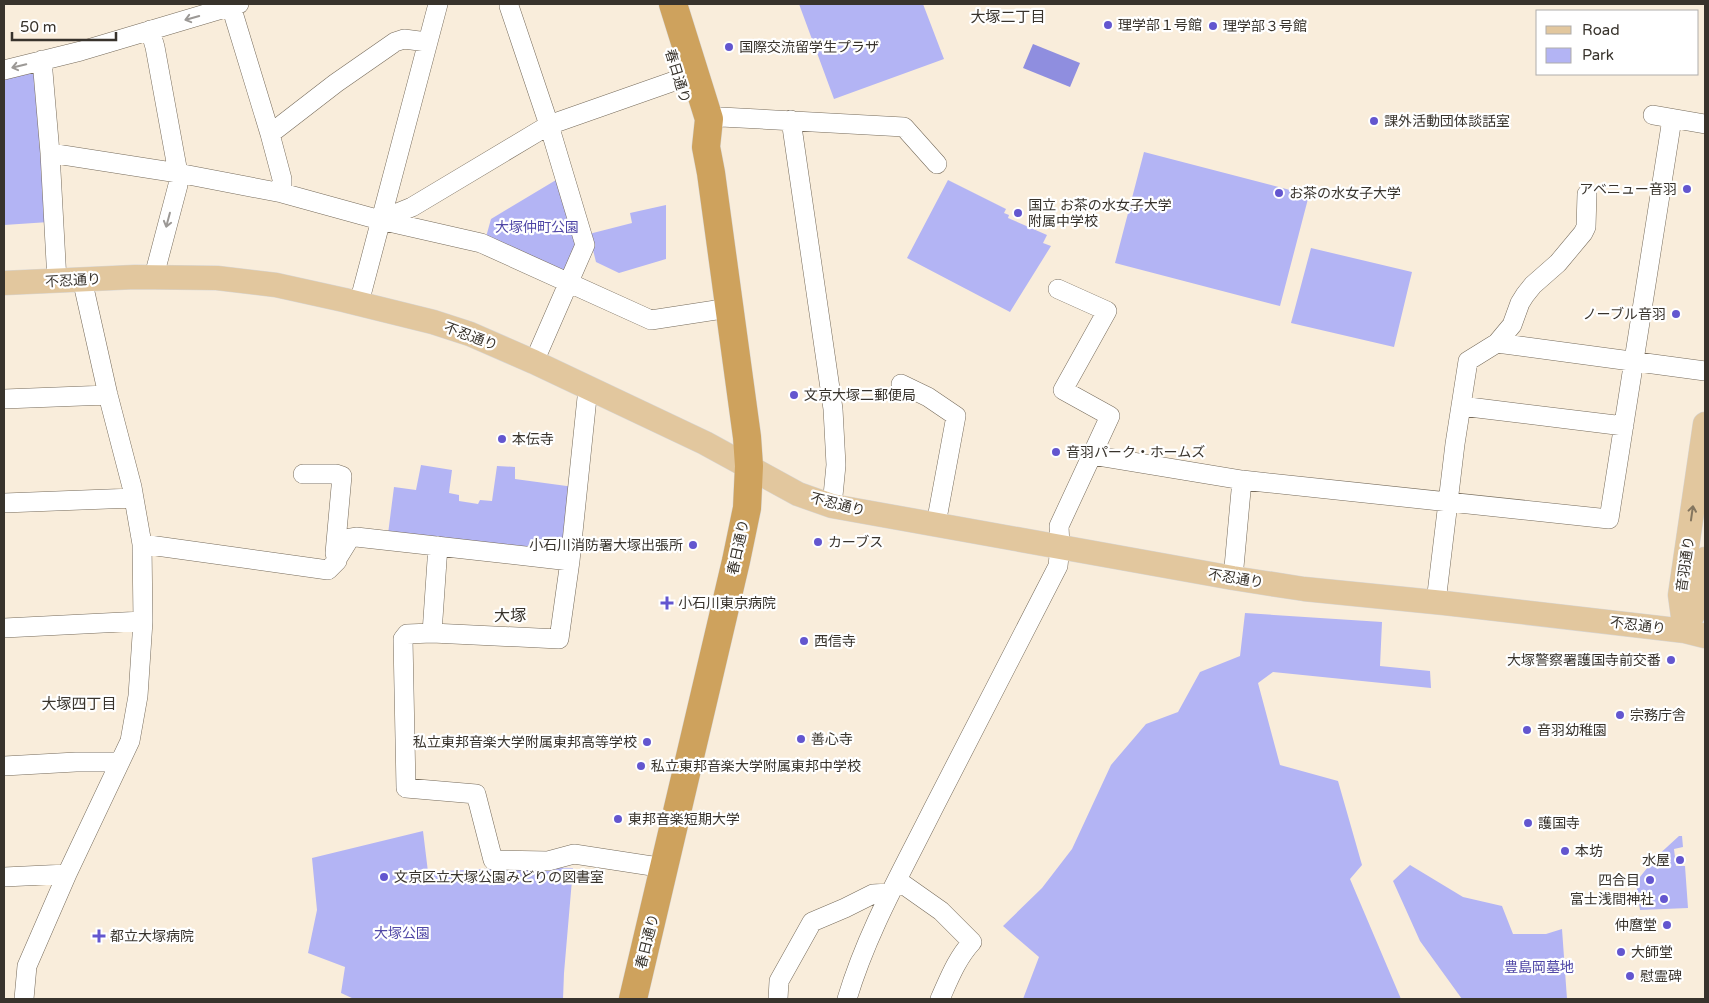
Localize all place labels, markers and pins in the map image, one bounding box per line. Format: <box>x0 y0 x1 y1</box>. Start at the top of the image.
place label: 理学部１号館 <box>1118 17 1202 34</box>
place label: 理学部３号館 <box>1223 18 1307 35</box>
marker: 理学部１号館 <box>1102 19 1114 31</box>
marker: 理学部３号館 <box>1207 20 1219 32</box>
place label: 国際交流留学生プラザ <box>739 39 879 56</box>
marker: 国際交流留学生プラザ <box>723 41 735 53</box>
place label: 課外活動団体談話室 <box>1384 113 1510 130</box>
marker: 課外活動団体談話室 <box>1368 115 1380 127</box>
place label: アベニュー音羽 <box>1579 181 1677 198</box>
marker: アベニュー音羽 <box>1681 183 1693 195</box>
place label: お茶の水女子大学 <box>1289 185 1401 202</box>
marker: お茶の水女子大学 <box>1273 187 1285 199</box>
place label: 国立 お茶の水女子大学 附属中学校 <box>1028 197 1172 230</box>
marker: 国立 お茶の水女子大学 附属中学校 <box>1012 207 1024 219</box>
place label: ノーブル音羽 <box>1583 306 1666 323</box>
marker: ノーブル音羽 <box>1670 308 1682 320</box>
place label: 文京大塚二郵便局 <box>804 387 916 404</box>
marker: 文京大塚二郵便局 <box>788 389 800 401</box>
place label: 本伝寺 <box>512 431 554 448</box>
marker: 本伝寺 <box>496 433 508 445</box>
place label: 音羽パーク・ホームズ <box>1066 444 1205 461</box>
marker: 音羽パーク・ホームズ <box>1050 446 1062 458</box>
place label: カーブス <box>828 534 883 551</box>
marker: カーブス <box>812 536 824 548</box>
place label: 小石川消防署大塚出張所 <box>529 537 683 554</box>
marker: 小石川消防署大塚出張所 <box>687 539 699 551</box>
place label: 小石川東京病院 <box>678 595 776 612</box>
marker: 小石川東京病院 <box>660 596 674 610</box>
place label: 西信寺 <box>814 633 856 650</box>
marker: 西信寺 <box>798 635 810 647</box>
place label: 大塚警察署護国寺前交番 <box>1507 652 1661 669</box>
marker: 大塚警察署護国寺前交番 <box>1665 654 1677 666</box>
place label: 宗務庁舎 <box>1630 707 1686 724</box>
marker: 宗務庁舎 <box>1614 709 1626 721</box>
place label: 音羽幼稚園 <box>1537 722 1607 739</box>
marker: 音羽幼稚園 <box>1521 724 1533 736</box>
place label: 善心寺 <box>811 731 853 748</box>
marker: 善心寺 <box>795 733 807 745</box>
place label: 私立東邦音楽大学附属東邦高等学校 <box>413 734 637 751</box>
marker: 私立東邦音楽大学附属東邦高等学校 <box>641 736 653 748</box>
place label: 私立東邦音楽大学附属東邦中学校 <box>651 758 861 775</box>
marker: 私立東邦音楽大学附属東邦中学校 <box>635 760 647 772</box>
place label: 東邦音楽短期大学 <box>628 811 740 828</box>
marker: 東邦音楽短期大学 <box>612 813 624 825</box>
place label: 護国寺 <box>1538 815 1580 832</box>
marker: 護国寺 <box>1522 817 1534 829</box>
place label: 本坊 <box>1575 843 1603 860</box>
marker: 本坊 <box>1559 845 1571 857</box>
place label: 水屋 <box>1642 852 1670 869</box>
marker: 水屋 <box>1674 854 1686 866</box>
place label: 文京区立大塚公園みどりの図書室 <box>394 869 604 886</box>
marker: 文京区立大塚公園みどりの図書室 <box>378 871 390 883</box>
place label: 四合目 <box>1598 872 1640 889</box>
marker: 四合目 <box>1644 874 1656 886</box>
place label: 富士浅間神社 <box>1570 891 1654 908</box>
marker: 富士浅間神社 <box>1658 893 1670 905</box>
place label: 仲麿堂 <box>1615 917 1657 934</box>
marker: 仲麿堂 <box>1661 919 1673 931</box>
place label: 都立大塚病院 <box>110 928 194 945</box>
marker: 都立大塚病院 <box>92 929 106 943</box>
place label: 大師堂 <box>1631 944 1673 961</box>
marker: 大師堂 <box>1615 946 1627 958</box>
place label: 慰霊碑 <box>1640 968 1682 985</box>
marker: 慰霊碑 <box>1624 970 1636 982</box>

